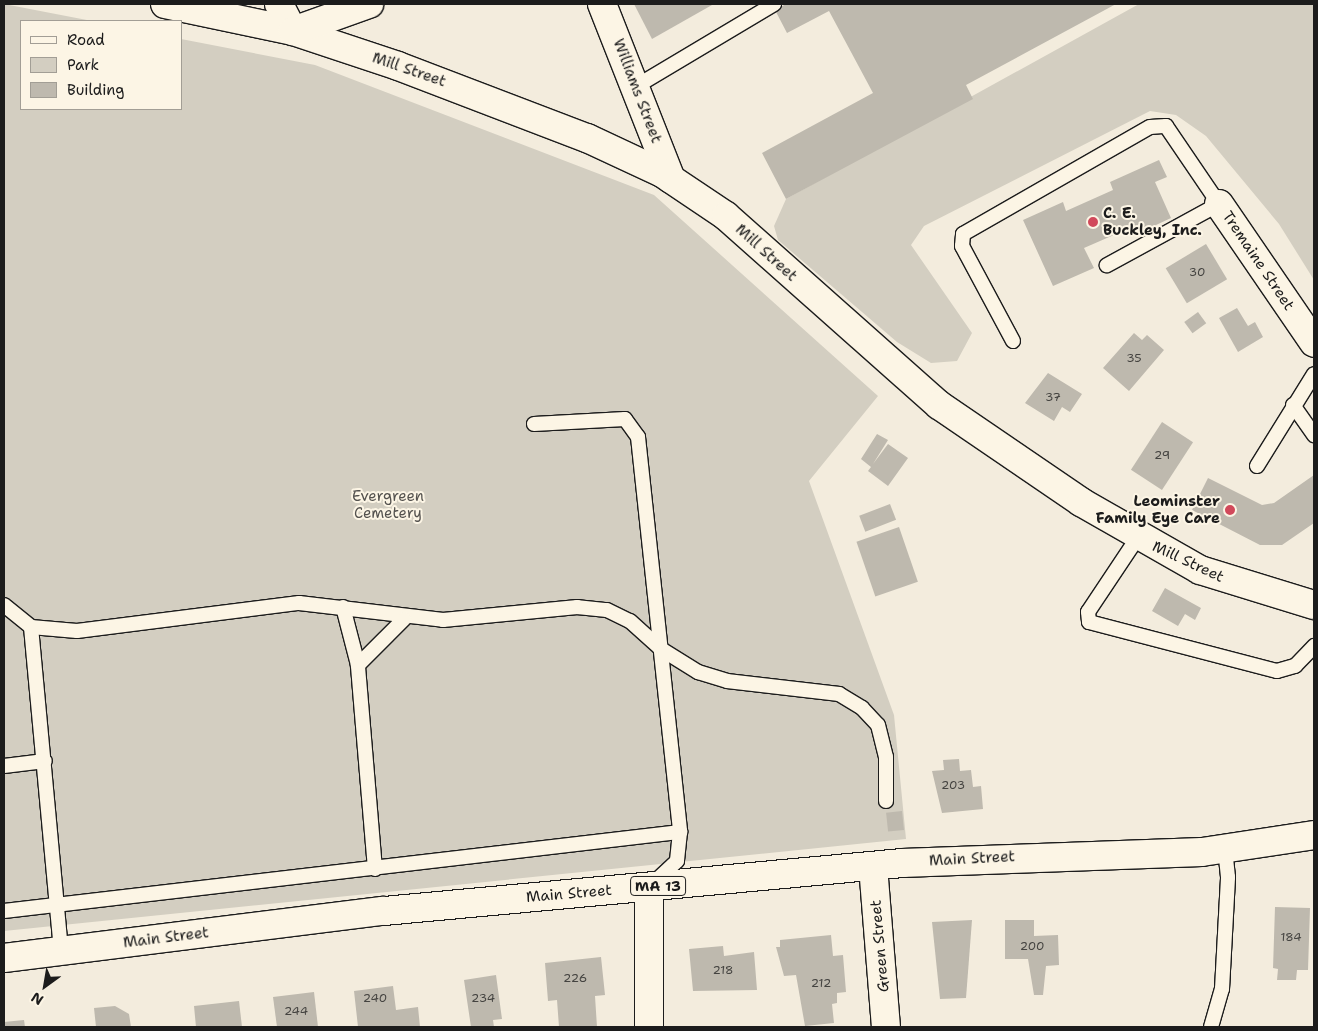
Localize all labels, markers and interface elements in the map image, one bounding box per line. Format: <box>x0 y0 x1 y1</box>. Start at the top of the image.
legend <box>20 20 182 110</box>
text: Road <box>67 30 105 50</box>
street label: Williams Street <box>609 36 665 146</box>
street label: Mill Street <box>370 49 448 91</box>
text: Park <box>67 55 99 75</box>
text: Building <box>67 80 124 100</box>
place label: C. E. Buckley, Inc. <box>1103 204 1202 239</box>
street label: Tremaine Street <box>1218 208 1298 314</box>
marker: C. E. Buckley, Inc. <box>1087 216 1099 228</box>
street label: Mill Street <box>731 221 801 285</box>
house number: 30 <box>1189 266 1205 280</box>
house number: 35 <box>1126 352 1142 366</box>
house number: 37 <box>1045 391 1061 405</box>
house number: 29 <box>1154 449 1170 463</box>
park label: Evergreen Cemetery <box>352 487 424 522</box>
place label: Leominster Family Eye Care <box>1096 492 1220 527</box>
marker: Leominster Family Eye Care <box>1224 504 1236 516</box>
street label: Mill Street <box>1149 538 1227 586</box>
house number: 203 <box>941 779 965 793</box>
street label: Main Street <box>929 848 1015 870</box>
road number: MA 13 <box>629 874 687 898</box>
street label: Main Street <box>525 881 613 907</box>
street label: Green Street <box>867 899 893 993</box>
street label: Main Street <box>122 924 210 952</box>
house number: 184 <box>1280 931 1302 945</box>
house number: 200 <box>1020 940 1044 954</box>
north arrow <box>20 961 70 1011</box>
house number: 218 <box>712 964 734 978</box>
house number: 226 <box>563 972 587 986</box>
house number: 212 <box>811 977 831 991</box>
text: N <box>28 988 47 1009</box>
house number: 240 <box>363 992 387 1006</box>
house number: 234 <box>471 992 495 1006</box>
house number: 244 <box>284 1005 308 1019</box>

